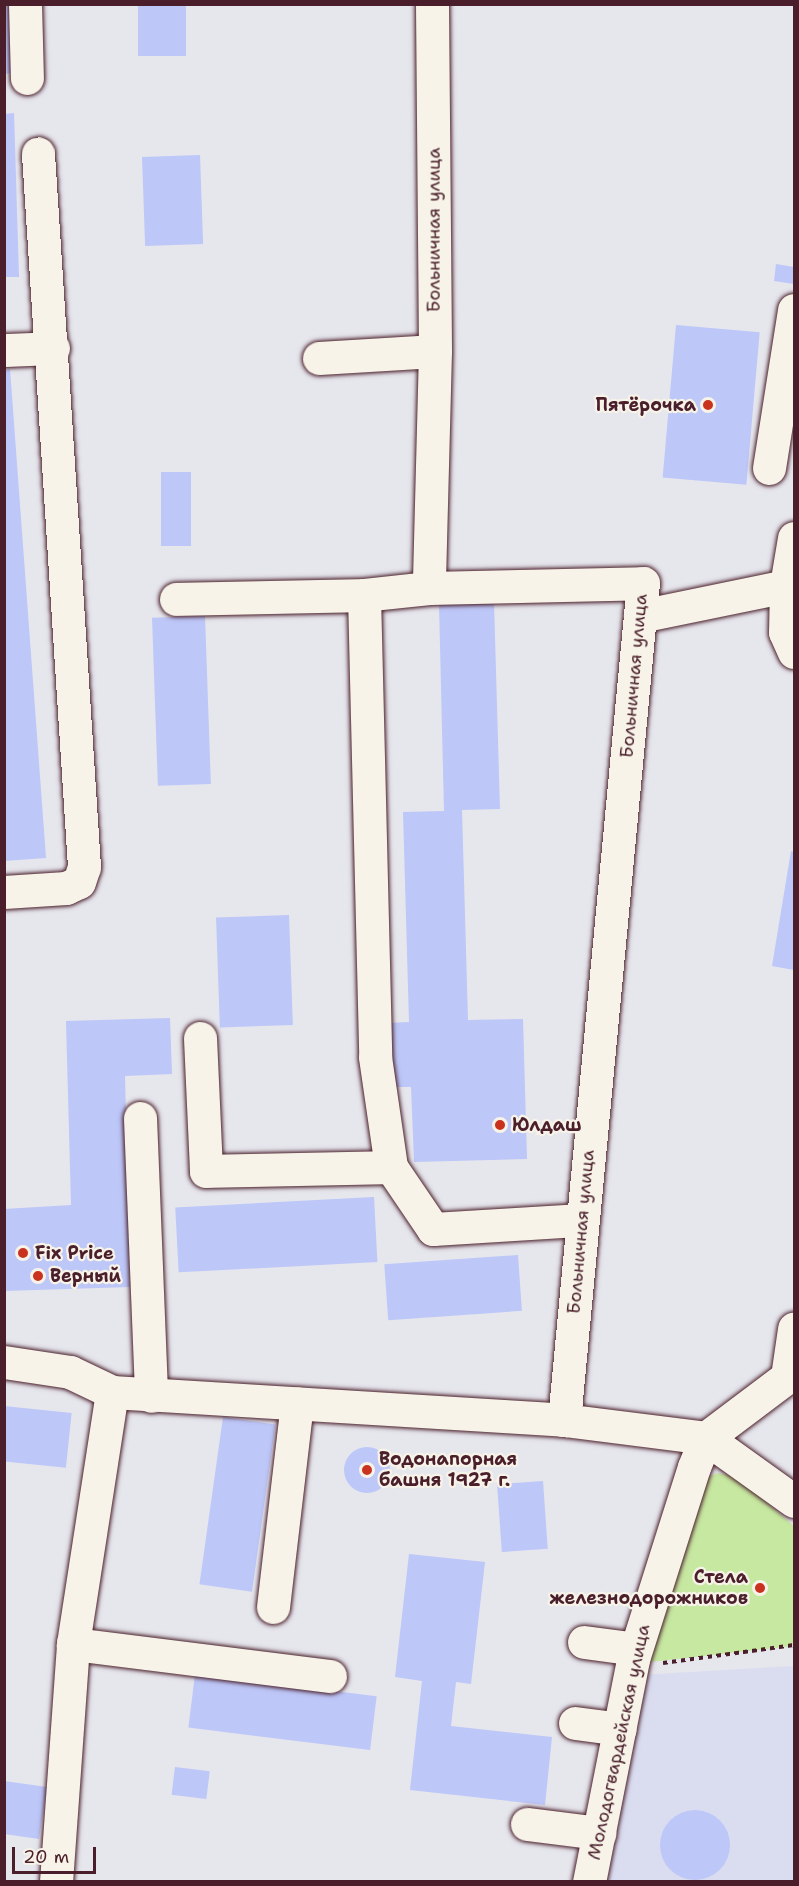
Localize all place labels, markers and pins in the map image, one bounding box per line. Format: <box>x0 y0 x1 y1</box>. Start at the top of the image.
place label: Пятёрочка <box>596 394 696 416</box>
marker: Пятёрочка <box>701 398 715 412</box>
place label: Юлдаш <box>512 1114 582 1136</box>
marker: Юлдаш <box>493 1118 507 1132</box>
place label: Fix Price <box>35 1242 114 1264</box>
marker: Fix Price <box>16 1246 30 1260</box>
place label: Верный <box>50 1265 121 1287</box>
marker: Верный <box>31 1269 45 1283</box>
place label: Водонапорная башня 1927 г. <box>379 1449 517 1492</box>
marker: Водонапорная башня 1927 г. <box>360 1463 374 1477</box>
place label: Стела железнодорожников <box>549 1567 748 1610</box>
marker: Стела железнодорожников <box>753 1581 767 1595</box>

